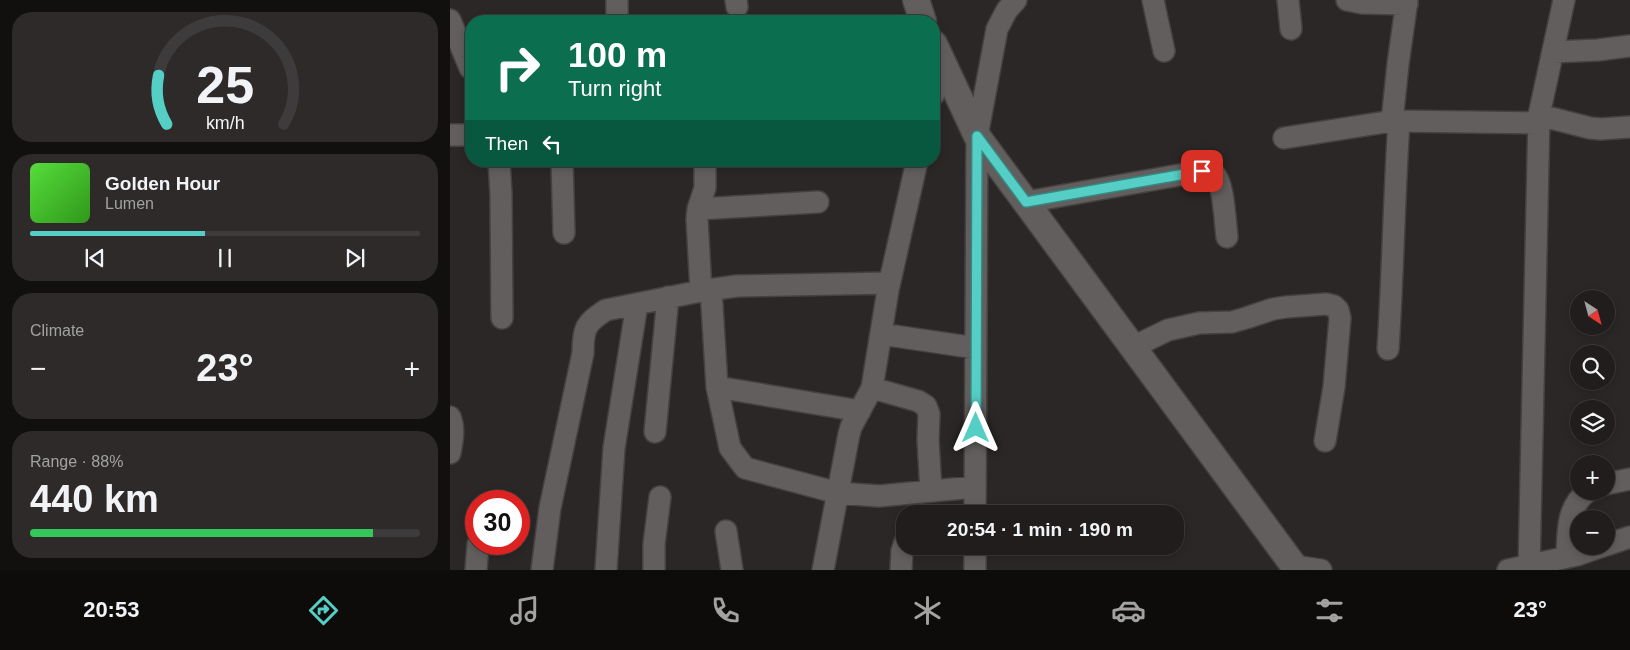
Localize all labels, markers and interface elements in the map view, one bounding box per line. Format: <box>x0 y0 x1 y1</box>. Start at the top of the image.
icon: right <box>485 35 550 100</box>
text: 100 m <box>568 35 667 74</box>
text: 25 <box>196 56 254 114</box>
text: Turn right <box>568 76 661 101</box>
text: km/h <box>206 113 244 133</box>
icon: left <box>538 130 566 158</box>
text: Then <box>485 133 528 154</box>
pin <box>1181 150 1223 192</box>
icon: arrive <box>1188 157 1216 185</box>
text: Golden Hour <box>105 173 220 194</box>
text: Lumen <box>105 195 154 212</box>
icon: previous <box>81 244 109 272</box>
icon: pause <box>211 244 239 272</box>
icon: next <box>341 244 369 272</box>
north arrow <box>1570 290 1615 335</box>
map controls <box>1570 290 1615 555</box>
text: Climate <box>30 322 84 339</box>
button: search <box>1570 345 1615 390</box>
text: 23° <box>196 347 254 389</box>
text: − <box>30 353 46 384</box>
text: + <box>404 353 420 384</box>
button: layers <box>1570 400 1615 445</box>
position arrow <box>949 401 1001 453</box>
text: Range · 88% <box>30 453 123 470</box>
button: + <box>1570 455 1615 500</box>
text: 440 km <box>30 478 159 520</box>
speed limit sign: 30 <box>465 490 530 555</box>
button: − <box>1570 510 1615 555</box>
text: 20:54 · 1 min · 190 m <box>947 519 1133 540</box>
icon: directions <box>306 593 341 628</box>
icon: music <box>507 593 542 628</box>
icon: phone <box>708 593 743 628</box>
icon: climate <box>910 593 945 628</box>
icon: car <box>1111 593 1146 628</box>
icon: filters <box>1312 593 1347 628</box>
text: 20:53 <box>83 597 139 622</box>
text: 23° <box>1514 597 1547 622</box>

